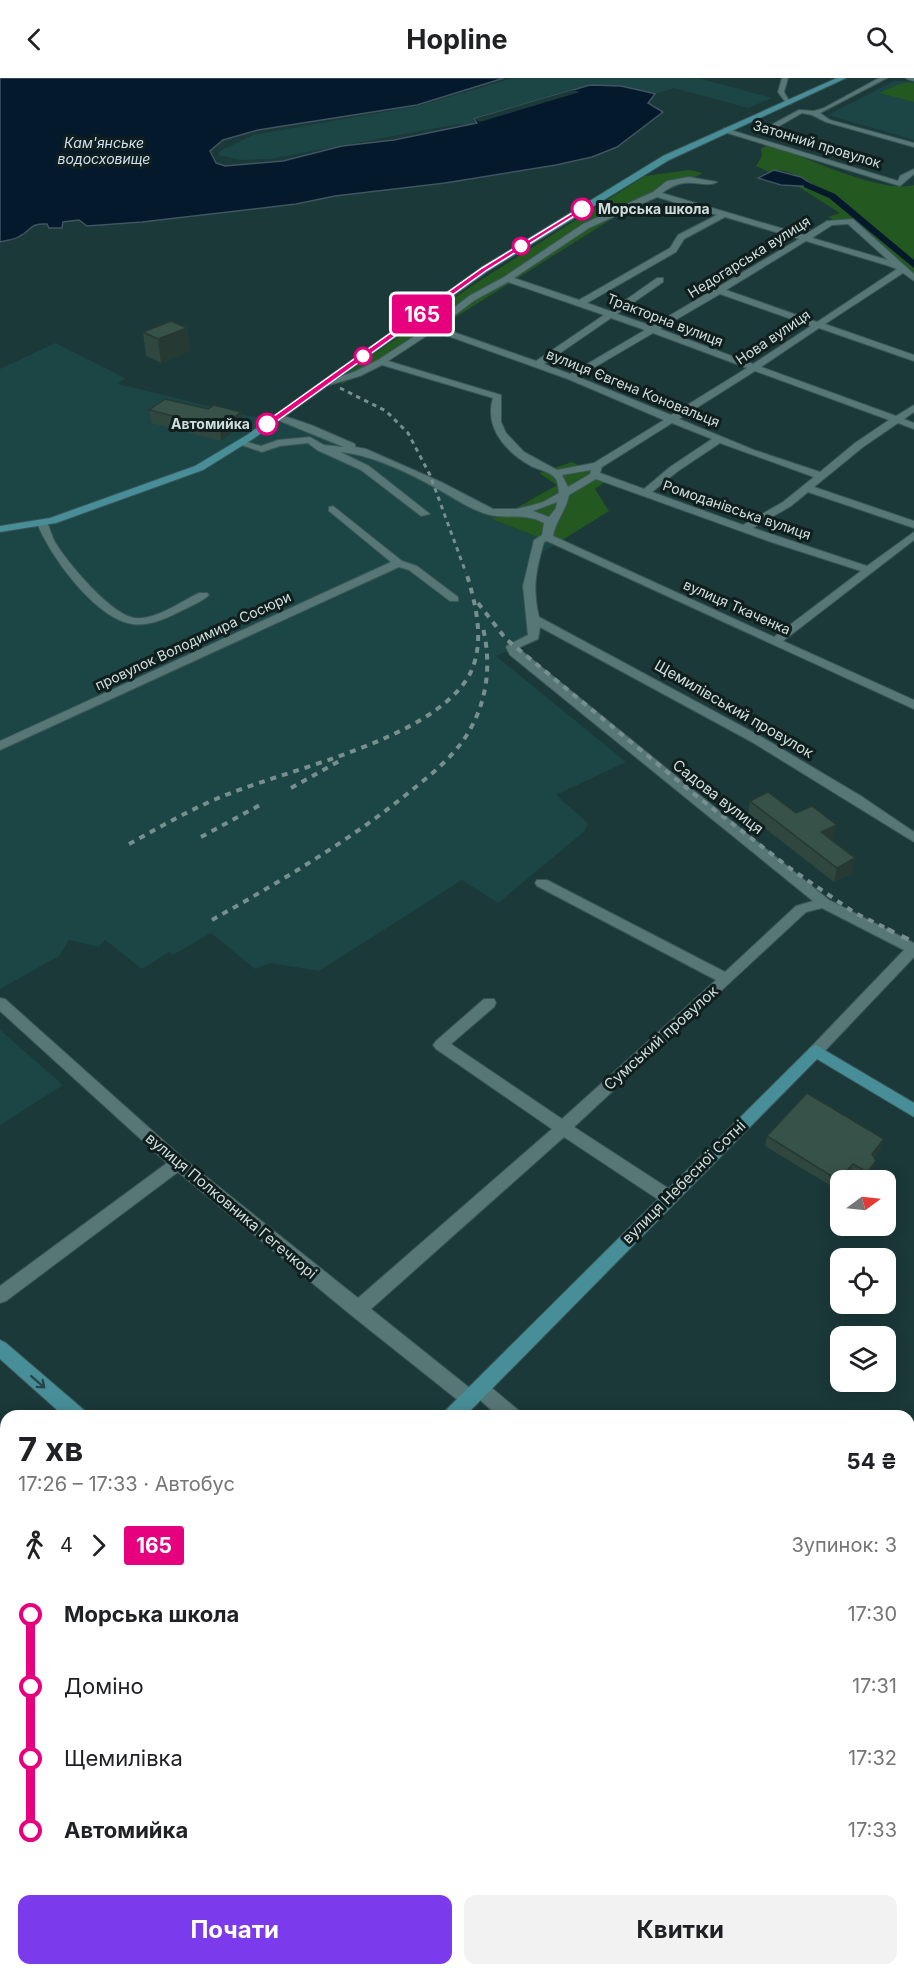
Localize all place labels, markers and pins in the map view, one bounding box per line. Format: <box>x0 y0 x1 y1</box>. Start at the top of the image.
marker: Морська школа <box>571 198 593 220</box>
place label: Морська школа <box>598 200 710 217</box>
unlabelled marker <box>512 237 530 255</box>
unlabelled marker <box>354 347 372 365</box>
marker: Автомийка <box>256 413 278 435</box>
place label: Автомийка <box>171 415 250 432</box>

